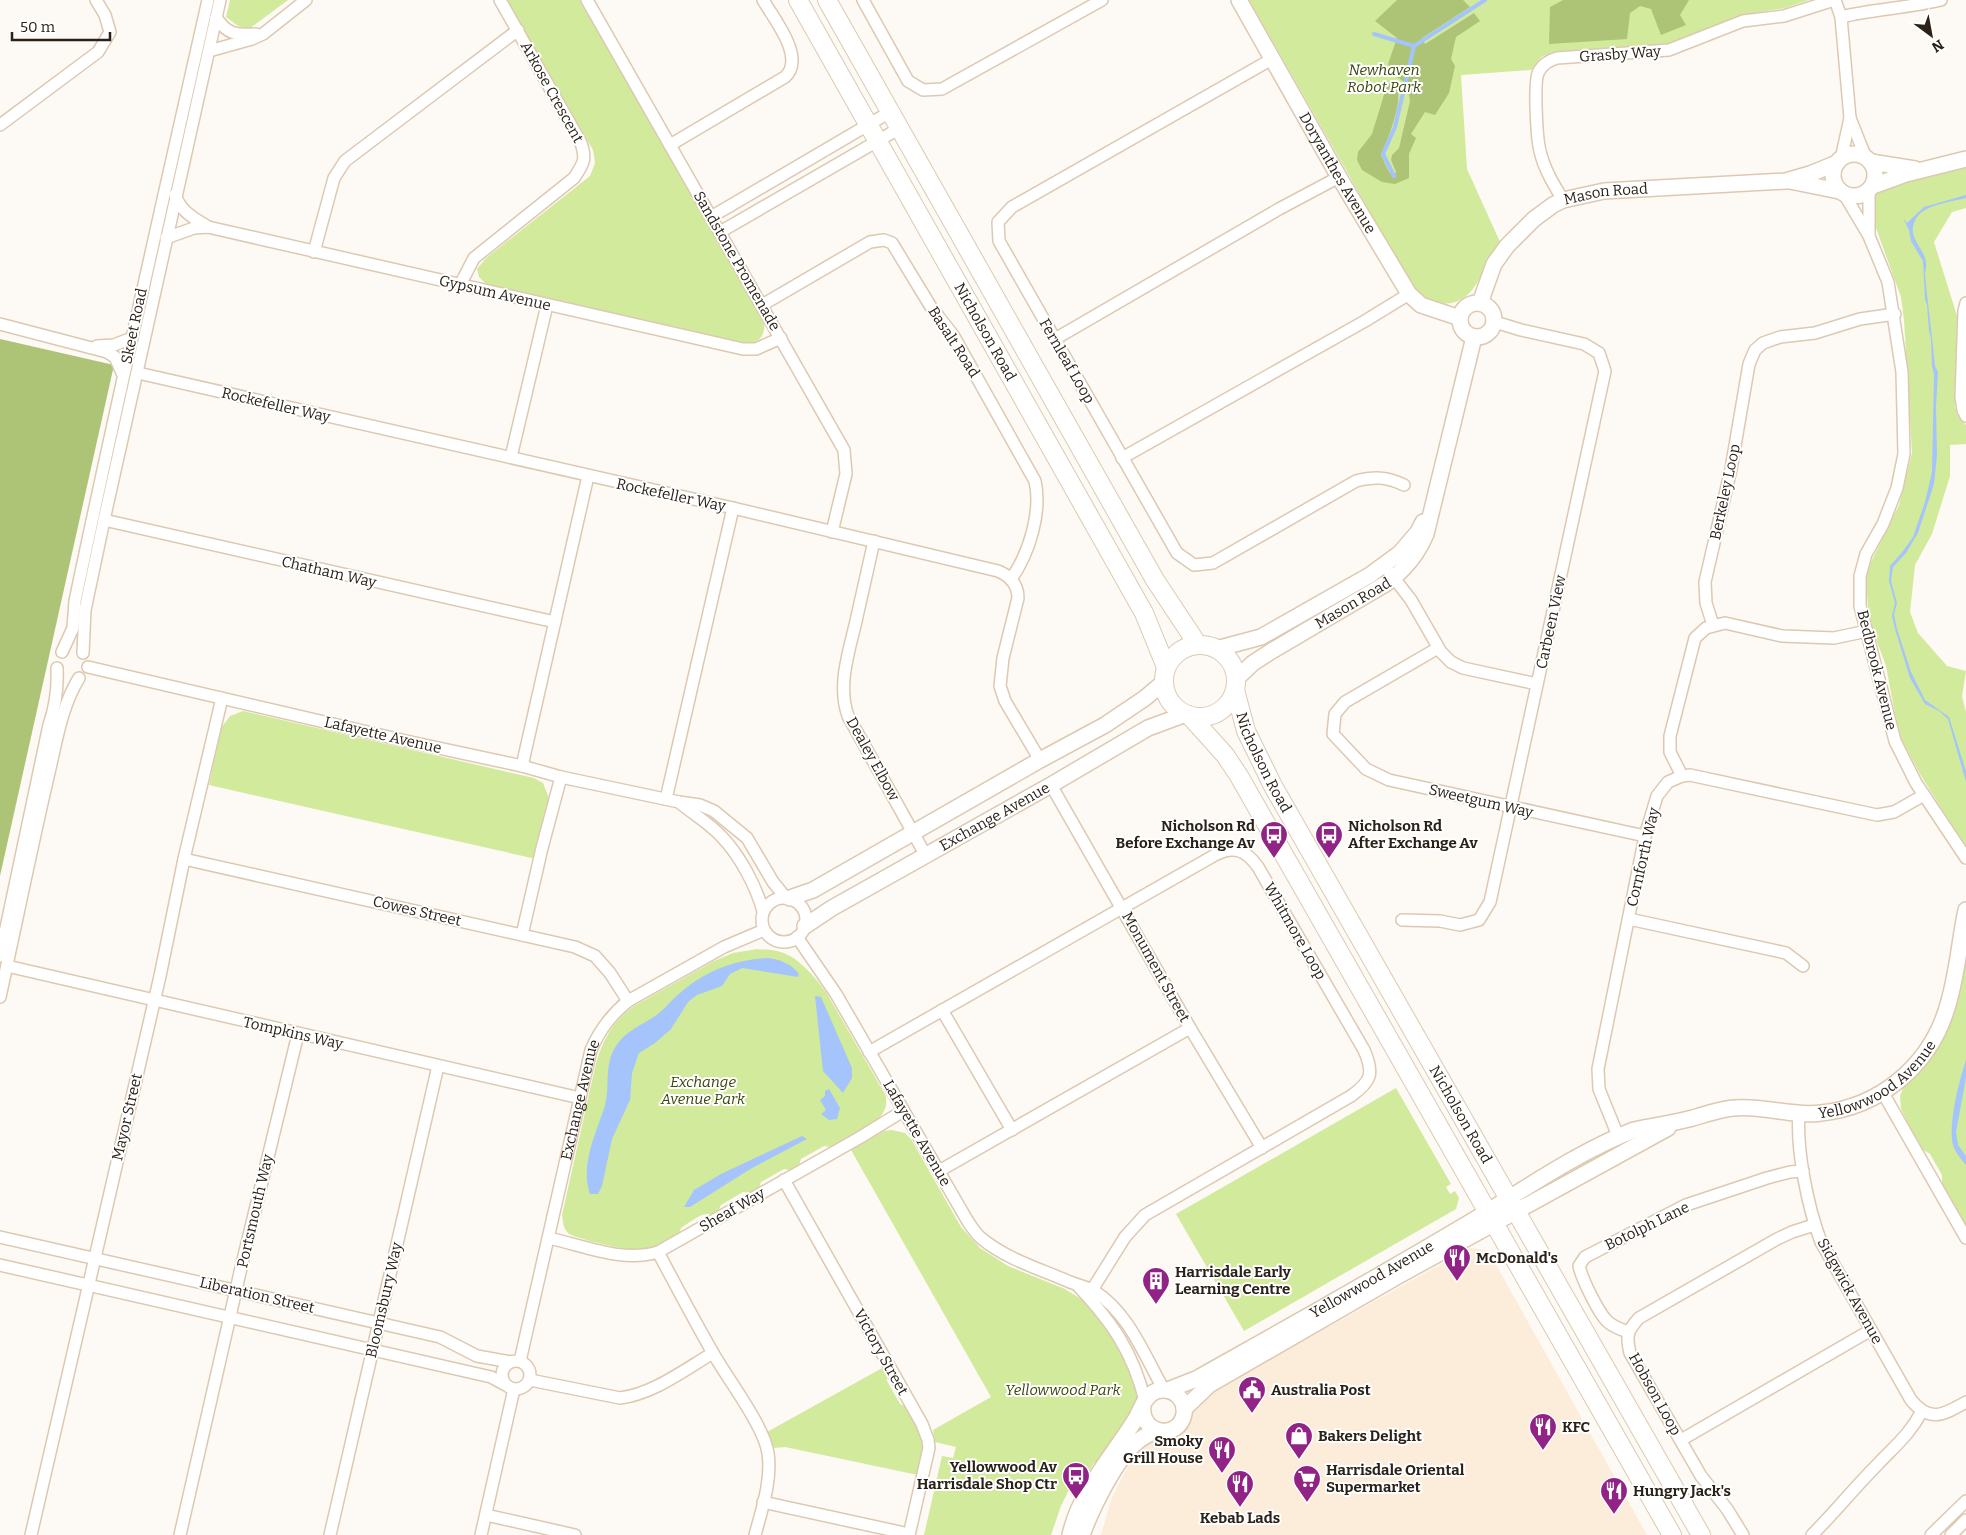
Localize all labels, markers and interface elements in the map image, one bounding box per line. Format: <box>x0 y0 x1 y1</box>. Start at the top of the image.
scale bar <box>12 10 110 42</box>
north arrow <box>1906 10 1956 60</box>
text: 50 m <box>20 18 56 36</box>
text: N <box>1928 36 1947 56</box>
street label: Arkose Crescent <box>517 38 588 146</box>
street label: Grasby Way <box>1579 42 1661 66</box>
park label: Newhaven Robot Park <box>1347 61 1422 96</box>
street label: Doryanthes Avenue <box>1295 109 1380 237</box>
street label: Mason Road <box>1562 180 1648 209</box>
street label: Sandstone Promenade <box>690 188 784 334</box>
street label: Gypsum Avenue <box>437 271 553 315</box>
street label: Nicholson Road <box>950 280 1020 384</box>
street label: Skeet Road <box>117 286 151 366</box>
street label: Basalt Road <box>924 303 984 381</box>
street label: Fernleaf Loop <box>1035 315 1099 407</box>
street label: Rockefeller Way <box>220 384 332 426</box>
street label: Berkeley Loop <box>1706 442 1744 542</box>
street label: Rockefeller Way <box>615 475 727 515</box>
street label: Chatham Way <box>280 552 378 592</box>
street label: Carbeen View <box>1532 572 1570 671</box>
street label: Mason Road <box>1312 574 1394 632</box>
street label: Bedbrook Avenue <box>1853 608 1901 732</box>
street label: Nicholson Road <box>1232 710 1295 816</box>
street label: Lafayette Avenue <box>323 713 443 757</box>
street label: Dealey Elbow <box>843 714 904 805</box>
street label: Exchange Avenue <box>936 779 1053 855</box>
street label: Sweetgum Way <box>1427 780 1535 822</box>
street label: Cornforth Way <box>1623 805 1663 908</box>
place label: Nicholson Rd Before Exchange Av <box>1116 817 1256 852</box>
place label: Nicholson Rd After Exchange Av <box>1348 817 1478 852</box>
bus stop icon: Nicholson Rd Before Exchange Av <box>1259 820 1289 859</box>
bus stop icon: Nicholson Rd After Exchange Av <box>1314 820 1344 859</box>
street label: Whitmore Loop <box>1260 879 1330 983</box>
street label: Cowes Street <box>371 892 463 930</box>
street label: Monument Street <box>1118 909 1194 1026</box>
street label: Tompkins Way <box>241 1013 345 1053</box>
street label: Exchange Avenue <box>557 1036 604 1162</box>
street label: Yellowwood Avenue <box>1817 1037 1940 1122</box>
street label: Nicholson Road <box>1426 1062 1496 1167</box>
street label: Mayor Street <box>108 1071 146 1162</box>
park label: Exchange Avenue Park <box>660 1073 746 1108</box>
street label: Lafayette Avenue <box>879 1077 955 1189</box>
street label: Portsmouth Way <box>233 1152 277 1270</box>
street label: Sheaf Way <box>696 1184 768 1236</box>
street label: Botolph Lane <box>1602 1198 1692 1254</box>
street label: Sidgwick Avenue <box>1813 1235 1887 1347</box>
street label: Yellowwood Avenue <box>1307 1237 1437 1322</box>
street label: Bloomsbury Way <box>362 1240 406 1360</box>
restaurant icon: McDonald's <box>1442 1243 1472 1282</box>
place label: McDonald's <box>1476 1249 1558 1267</box>
place label: Harrisdale Early Learning Centre <box>1175 1263 1292 1298</box>
building icon: Harrisdale Early Learning Centre <box>1141 1266 1171 1305</box>
street label: Liberation Street <box>198 1273 317 1317</box>
street label: Victory Street <box>850 1306 912 1399</box>
street label: Hobson Loop <box>1625 1350 1685 1438</box>
public building icon: Australia Post <box>1237 1375 1267 1414</box>
park label: Yellowwood Park <box>1005 1381 1122 1399</box>
place label: Australia Post <box>1271 1381 1371 1399</box>
restaurant icon: KFC <box>1528 1412 1558 1451</box>
place label: KFC <box>1562 1418 1590 1436</box>
shop icon: Bakers Delight <box>1284 1421 1314 1460</box>
place label: Bakers Delight <box>1318 1427 1422 1445</box>
place label: Smoky Grill House <box>1123 1432 1204 1467</box>
restaurant icon: Smoky Grill House <box>1207 1435 1237 1474</box>
place label: Yellowwood Av Harrisdale Shop Ctr <box>917 1458 1058 1493</box>
bus stop icon: Yellowwood Av Harrisdale Shop Ctr <box>1061 1461 1091 1500</box>
place label: Harrisdale Oriental Supermarket <box>1326 1461 1465 1496</box>
supermarket icon: Harrisdale Oriental Supermarket <box>1292 1464 1322 1503</box>
restaurant icon: Kebab Lads <box>1225 1469 1255 1508</box>
restaurant icon: Hungry Jack's <box>1599 1476 1629 1515</box>
place label: Hungry Jack's <box>1633 1482 1731 1500</box>
place label: Kebab Lads <box>1200 1509 1280 1527</box>

